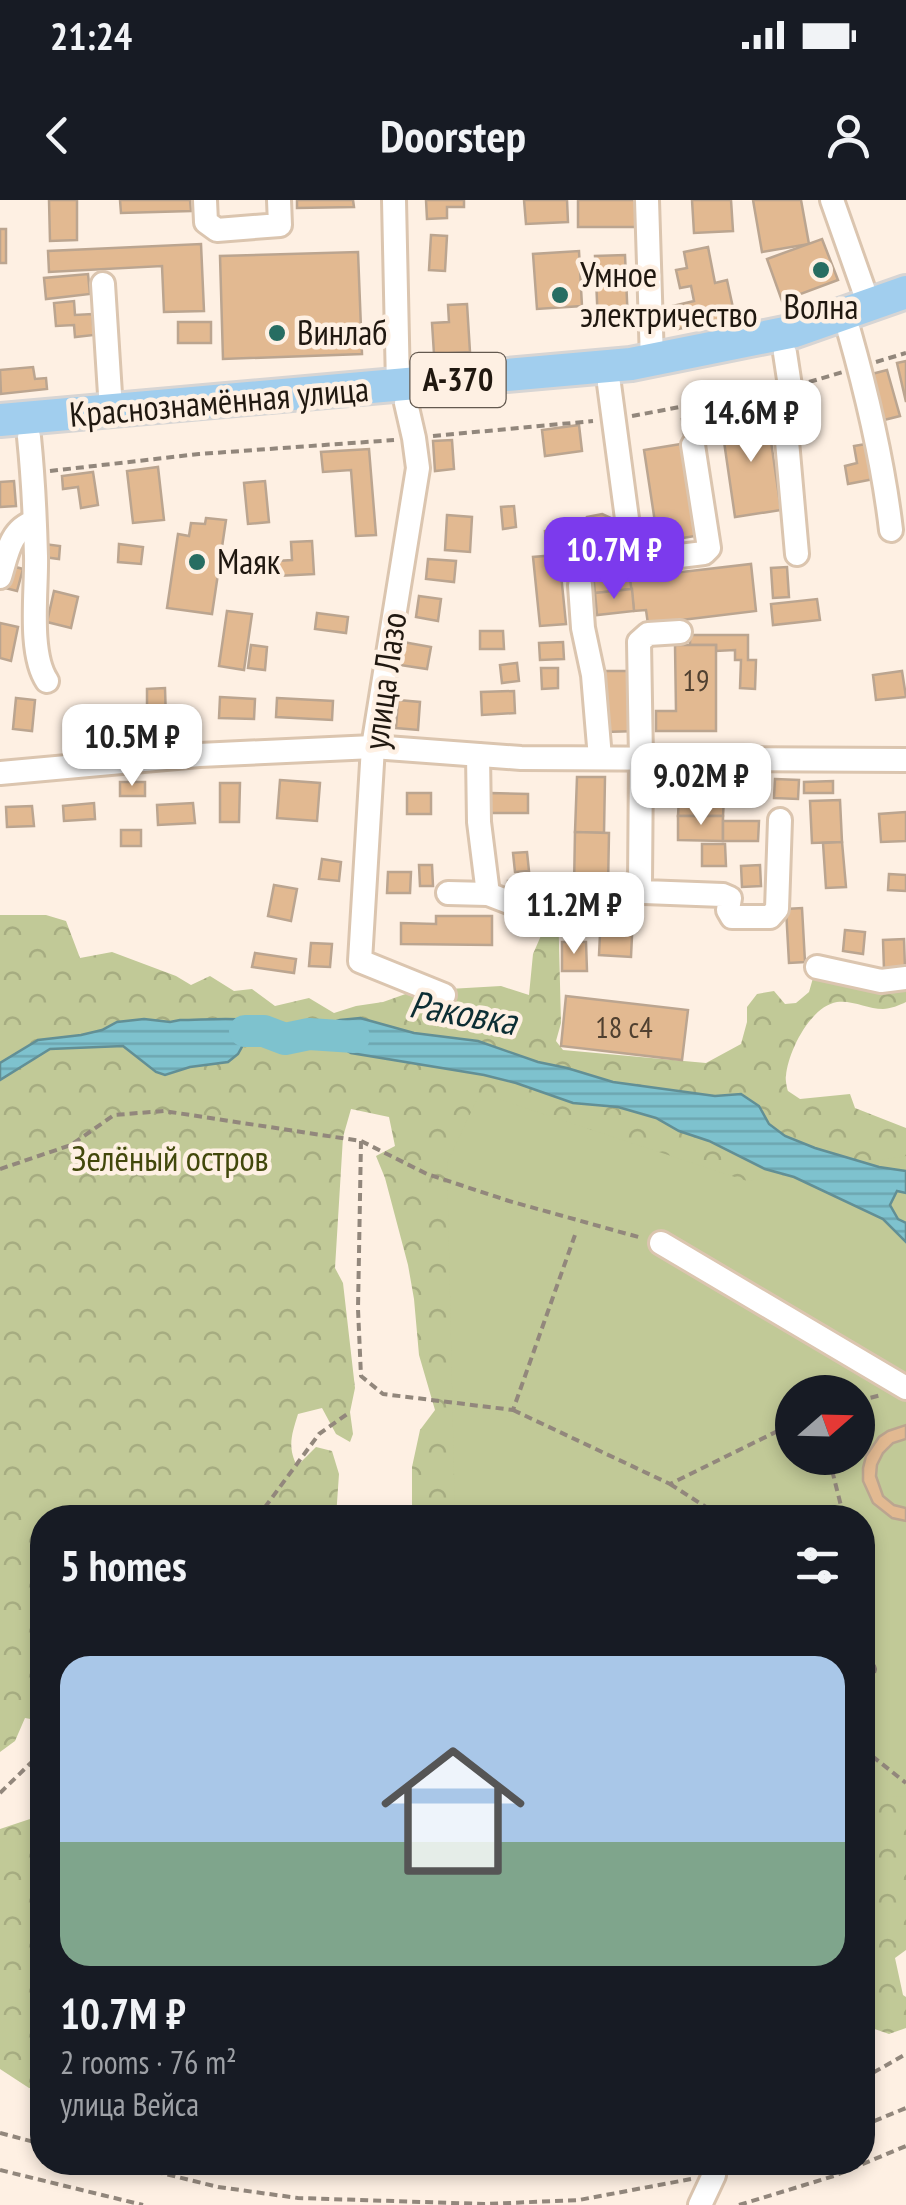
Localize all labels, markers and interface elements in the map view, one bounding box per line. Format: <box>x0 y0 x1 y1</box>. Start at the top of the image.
text: 21:24 <box>50 11 132 60</box>
text: Doorstep <box>380 106 526 164</box>
icon: back <box>30 108 85 163</box>
icon: person <box>821 108 876 163</box>
place label: Умное электричество <box>580 251 758 337</box>
marker: Волна <box>810 259 832 281</box>
place label: Волна <box>783 283 859 329</box>
marker: Умное электричество <box>549 284 571 306</box>
place label: Винлаб <box>297 309 387 355</box>
marker: Винлаб <box>266 322 288 344</box>
road number: А-370 <box>410 353 506 407</box>
street label: Краснознамённая улица <box>67 365 371 437</box>
pin: 14.6M ₽ <box>659 380 843 465</box>
text: 14.6M ₽ <box>703 391 799 433</box>
pin: 10.7M ₽ <box>522 517 706 602</box>
text: 10.7M ₽ <box>566 528 662 570</box>
place label: Маяк <box>217 538 281 584</box>
marker: Маяк <box>186 551 208 573</box>
street label: улица Лазо <box>352 609 416 752</box>
house number: 19 <box>683 660 710 699</box>
pin: 10.5M ₽ <box>40 704 224 789</box>
text: 10.5M ₽ <box>84 715 180 757</box>
pin: 9.02M ₽ <box>609 743 793 828</box>
text: 9.02M ₽ <box>653 754 749 796</box>
pin: 11.2M ₽ <box>482 872 666 957</box>
text: 11.2M ₽ <box>526 883 622 925</box>
water label: Раковка <box>406 978 522 1045</box>
house number: 18 с4 <box>595 1007 653 1046</box>
park label: Зелёный остров <box>71 1135 269 1181</box>
north arrow <box>775 1375 875 1475</box>
map controls <box>775 1375 875 1475</box>
text: 5 homes <box>60 1538 187 1593</box>
icon: filters <box>790 1538 845 1593</box>
icon: home <box>363 1721 543 1901</box>
text: 10.7M ₽ <box>60 1986 186 2041</box>
text: 2 rooms · 76 m² <box>60 2041 237 2083</box>
text: улица Вейса <box>60 2083 199 2125</box>

